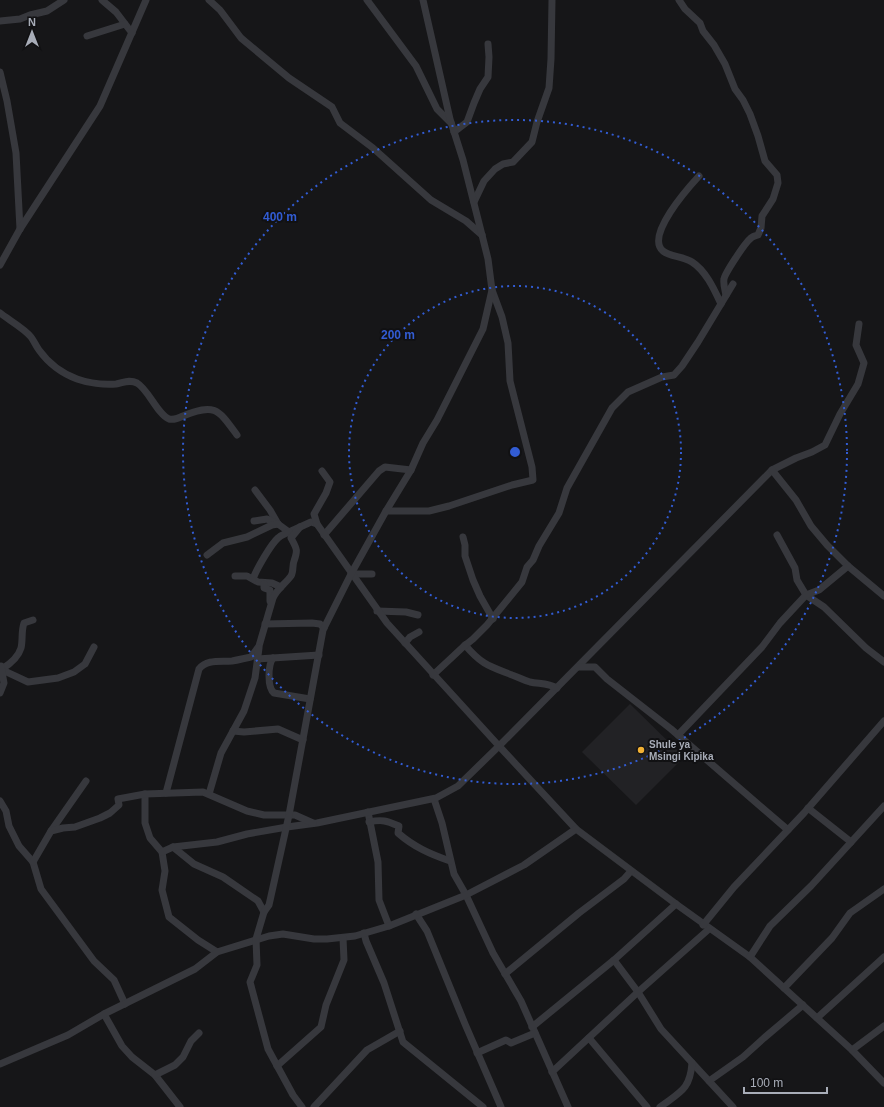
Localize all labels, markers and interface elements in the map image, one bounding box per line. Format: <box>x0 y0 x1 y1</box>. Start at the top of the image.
north arrow <box>12 12 52 52</box>
text: N <box>28 16 36 28</box>
text: 400 m <box>263 210 297 224</box>
text: 200 m <box>381 328 415 342</box>
centre of rings <box>508 445 522 459</box>
place label: Shule ya Msingi Kipika <box>649 739 714 762</box>
marker: Shule ya Msingi Kipika <box>636 745 646 755</box>
scale bar <box>744 1069 827 1095</box>
text: 100 m <box>750 1076 783 1090</box>

